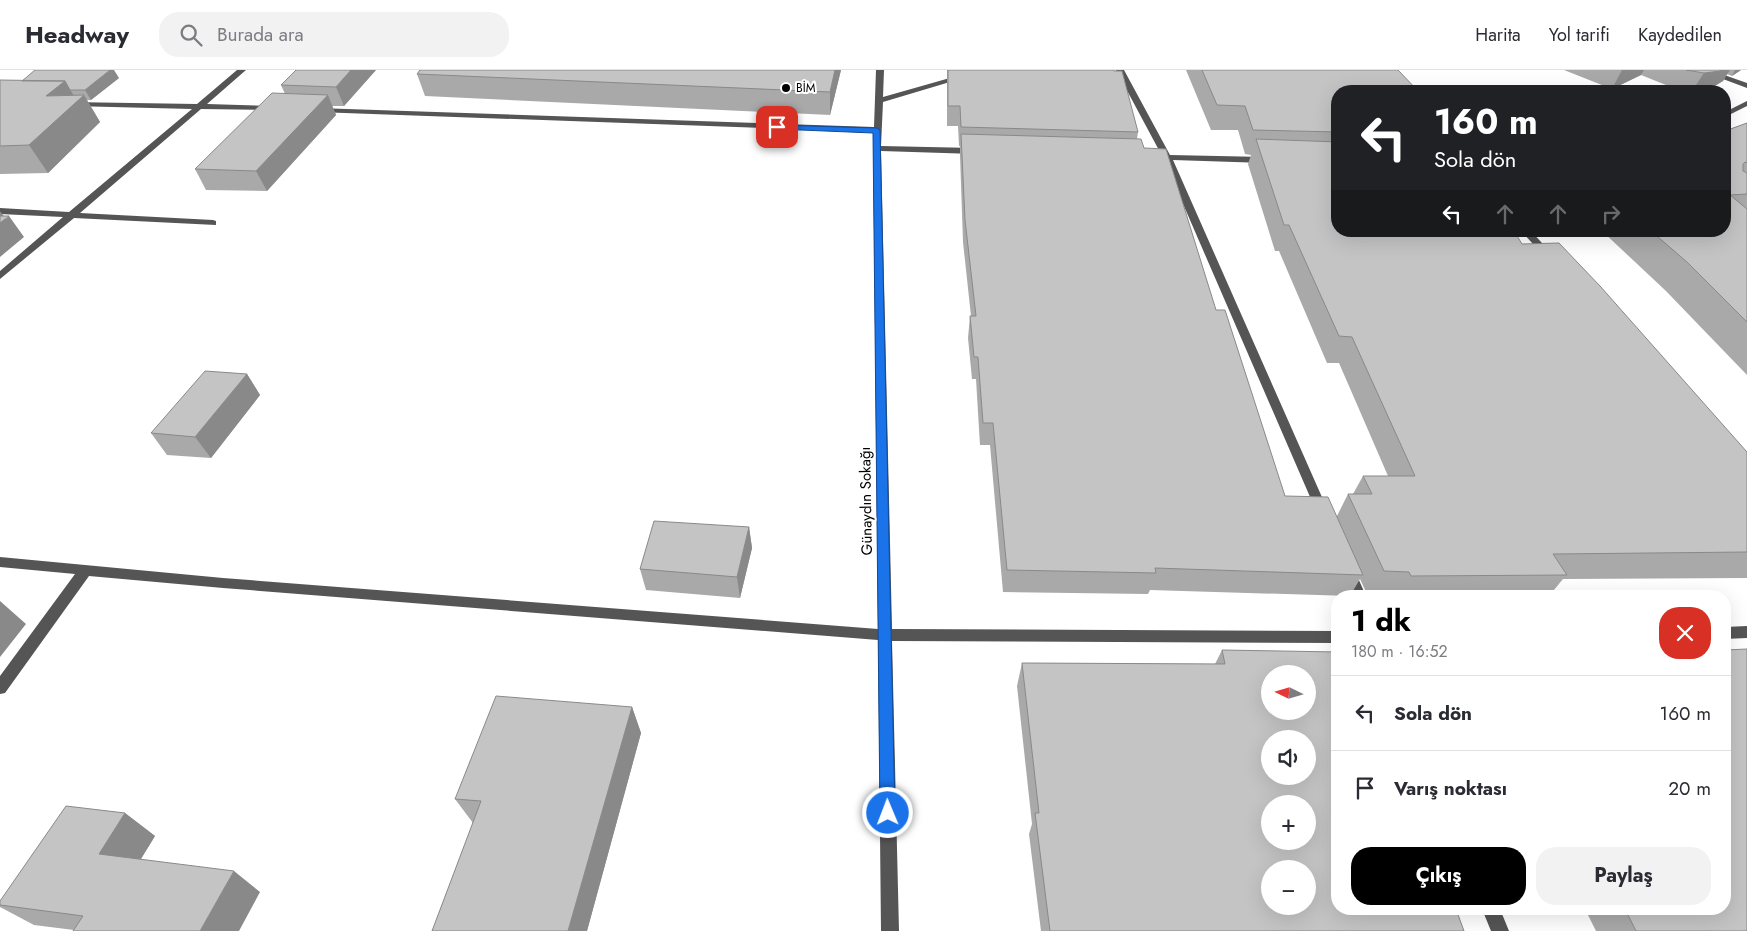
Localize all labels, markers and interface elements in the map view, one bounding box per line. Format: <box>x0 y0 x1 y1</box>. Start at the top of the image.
search box <box>159 12 509 57</box>
text: Headway <box>25 17 129 52</box>
icon: search <box>177 21 205 49</box>
text: Burada ara <box>217 21 304 48</box>
text: Harita <box>1475 22 1521 48</box>
text: Yol tarifi <box>1549 22 1610 48</box>
text: Kaydedilen <box>1638 22 1722 48</box>
place label: BİM <box>796 79 816 97</box>
marker: BİM <box>780 82 792 94</box>
text: 160 m <box>1434 97 1538 147</box>
icon: left <box>1351 105 1416 170</box>
pin <box>756 106 798 148</box>
icon: arrive <box>763 113 791 141</box>
text: Sola dön <box>1434 143 1516 175</box>
icon: left <box>1438 200 1466 228</box>
icon: ahead <box>1491 200 1519 228</box>
icon: ahead <box>1544 200 1572 228</box>
icon: right <box>1597 200 1625 228</box>
street label: Günaydın Sokağı <box>854 447 878 555</box>
text: 1 dk <box>1351 599 1411 642</box>
button: close <box>1659 607 1711 659</box>
text: 180 m · 16:52 <box>1351 640 1448 663</box>
north arrow <box>1261 665 1316 720</box>
map controls <box>1261 665 1316 915</box>
icon: left <box>1351 699 1379 727</box>
text: Sola dön <box>1394 700 1472 727</box>
text: 160 m <box>1660 700 1711 727</box>
button: sound <box>1261 730 1316 785</box>
icon: arrive <box>1351 774 1379 802</box>
text: Varış noktası <box>1394 775 1507 802</box>
text: 20 m <box>1668 775 1711 802</box>
position arrow <box>861 786 913 838</box>
button: + <box>1261 795 1316 850</box>
button: Çıkış <box>1351 847 1526 905</box>
button: Paylaş <box>1536 847 1711 905</box>
button: − <box>1261 860 1316 915</box>

